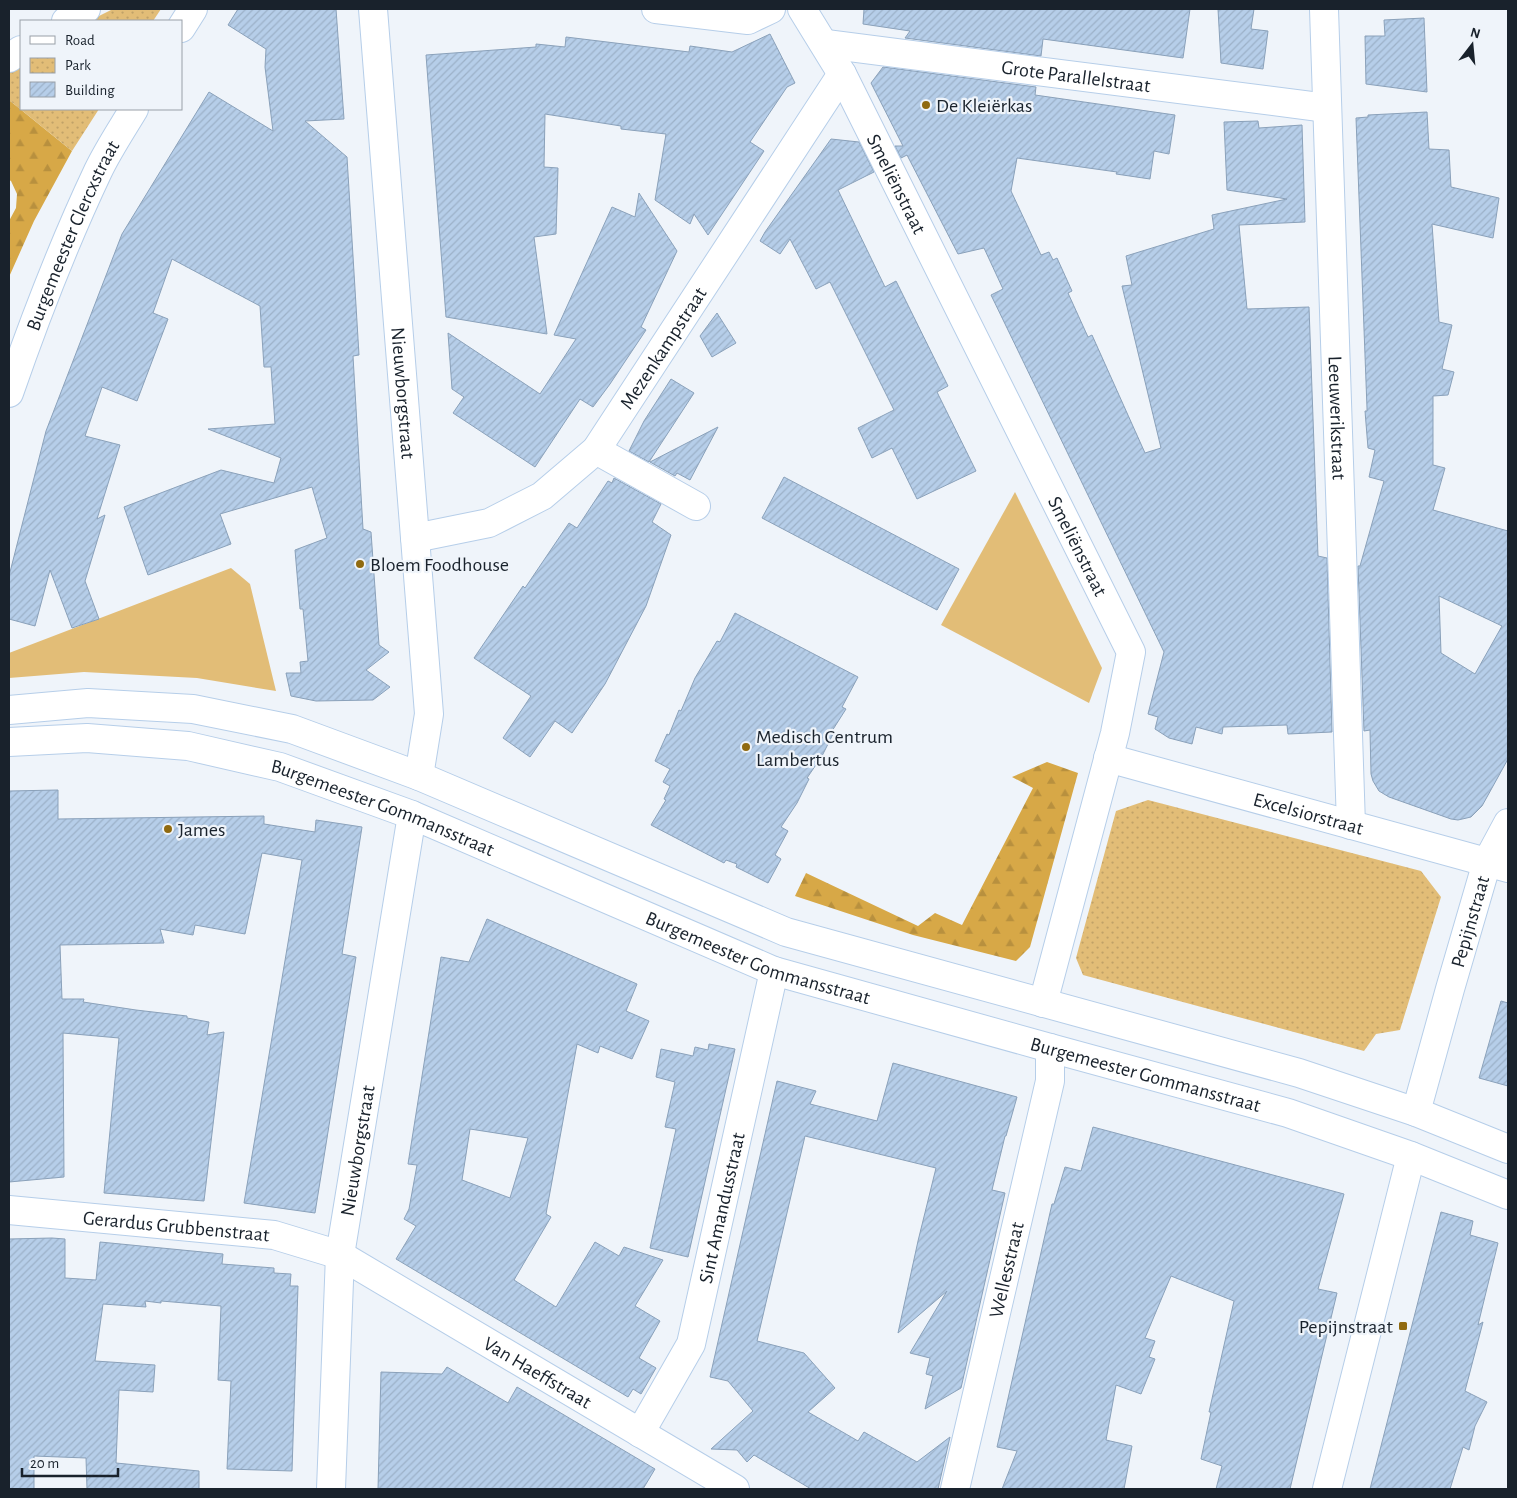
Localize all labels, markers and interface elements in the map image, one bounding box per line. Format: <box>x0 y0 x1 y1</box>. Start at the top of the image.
legend <box>20 20 182 110</box>
north arrow <box>1447 20 1497 70</box>
text: N <box>1469 25 1482 42</box>
text: Road <box>65 33 95 48</box>
street label: Grote Parallelstraat <box>1000 57 1152 96</box>
text: Park <box>65 58 91 73</box>
text: Building <box>65 83 115 98</box>
place label: De Kleiërkas <box>936 96 1032 116</box>
marker: De Kleiërkas <box>920 99 932 111</box>
street label: Smeliënstraat <box>863 131 930 238</box>
street label: Burgemeester Clercxstraat <box>23 136 124 334</box>
street label: Mezenkampstraat <box>617 283 711 413</box>
street label: Nieuwborgstraat <box>387 326 418 460</box>
street label: Leeuwerikstraat <box>1324 355 1349 481</box>
street label: Smeliënstraat <box>1044 493 1111 600</box>
place label: Bloem Foodhouse <box>370 555 509 575</box>
marker: Bloem Foodhouse <box>354 558 366 570</box>
place label: Medisch Centrum Lambertus <box>756 727 893 770</box>
marker: Medisch Centrum Lambertus <box>740 741 752 753</box>
street label: Burgemeester Gommansstraat <box>269 756 498 860</box>
street label: Excelsiorstraat <box>1251 789 1366 839</box>
place label: James <box>178 820 225 840</box>
marker: James <box>162 823 174 835</box>
street label: Pepijnstraat <box>1448 873 1494 970</box>
street label: Burgemeester Gommansstraat <box>643 908 873 1009</box>
street label: Burgemeester Gommansstraat <box>1028 1034 1263 1116</box>
street label: Nieuwborgstraat <box>338 1083 379 1218</box>
street label: Sint Amandusstraat <box>696 1130 749 1285</box>
street label: Gerardus Grubbenstraat <box>82 1208 271 1246</box>
street label: Wellesstraat <box>986 1220 1028 1320</box>
place label: Pepijnstraat <box>1299 1317 1394 1337</box>
marker: Pepijnstraat <box>1397 1320 1409 1332</box>
street label: Van Haeffstraat <box>480 1333 595 1413</box>
scale bar <box>22 1446 119 1478</box>
text: 20 m <box>30 1456 59 1471</box>

